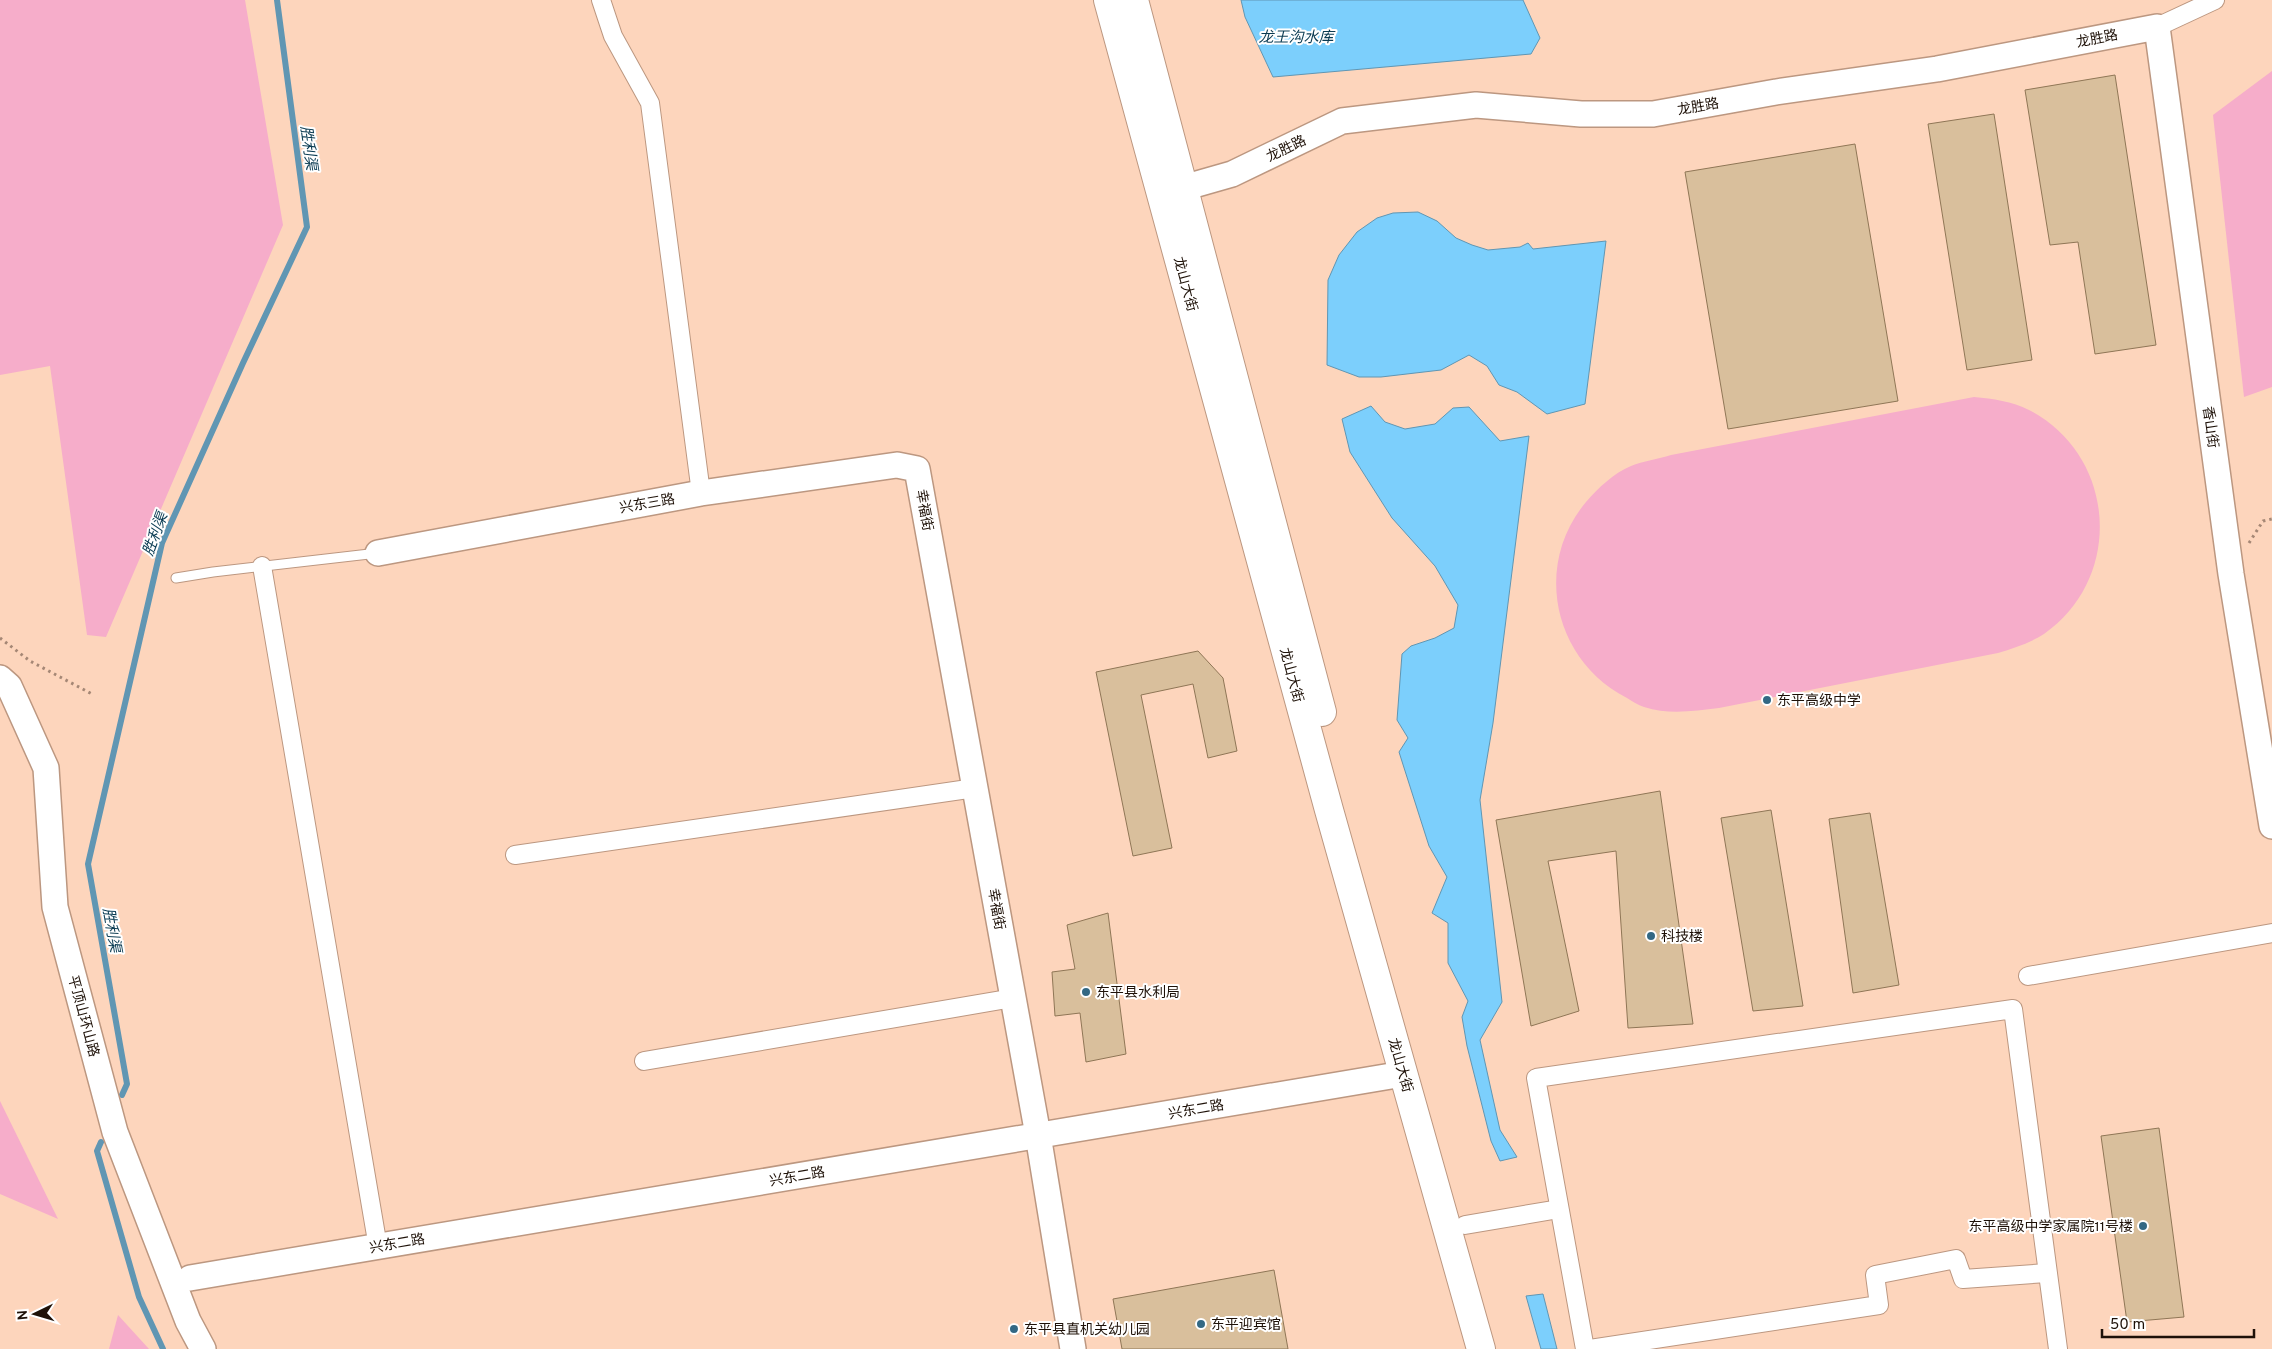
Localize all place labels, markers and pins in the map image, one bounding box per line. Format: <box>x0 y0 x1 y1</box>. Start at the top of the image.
place label: 东平高级中学 <box>1777 693 1861 710</box>
marker: 东平高级中学 <box>1761 694 1773 706</box>
place label: 科技楼 <box>1661 929 1703 946</box>
marker: 科技楼 <box>1645 930 1657 942</box>
place label: 东平县水利局 <box>1096 985 1180 1002</box>
marker: 东平县水利局 <box>1080 986 1092 998</box>
place label: 东平高级中学家属院11号楼 <box>1969 1218 2133 1236</box>
marker: 东平高级中学家属院11号楼 <box>2137 1220 2149 1232</box>
place label: 东平迎宾馆 <box>1211 1317 1281 1334</box>
marker: 东平迎宾馆 <box>1195 1318 1207 1330</box>
place label: 东平县直机关幼儿园 <box>1024 1322 1150 1339</box>
marker: 东平县直机关幼儿园 <box>1008 1323 1020 1335</box>

